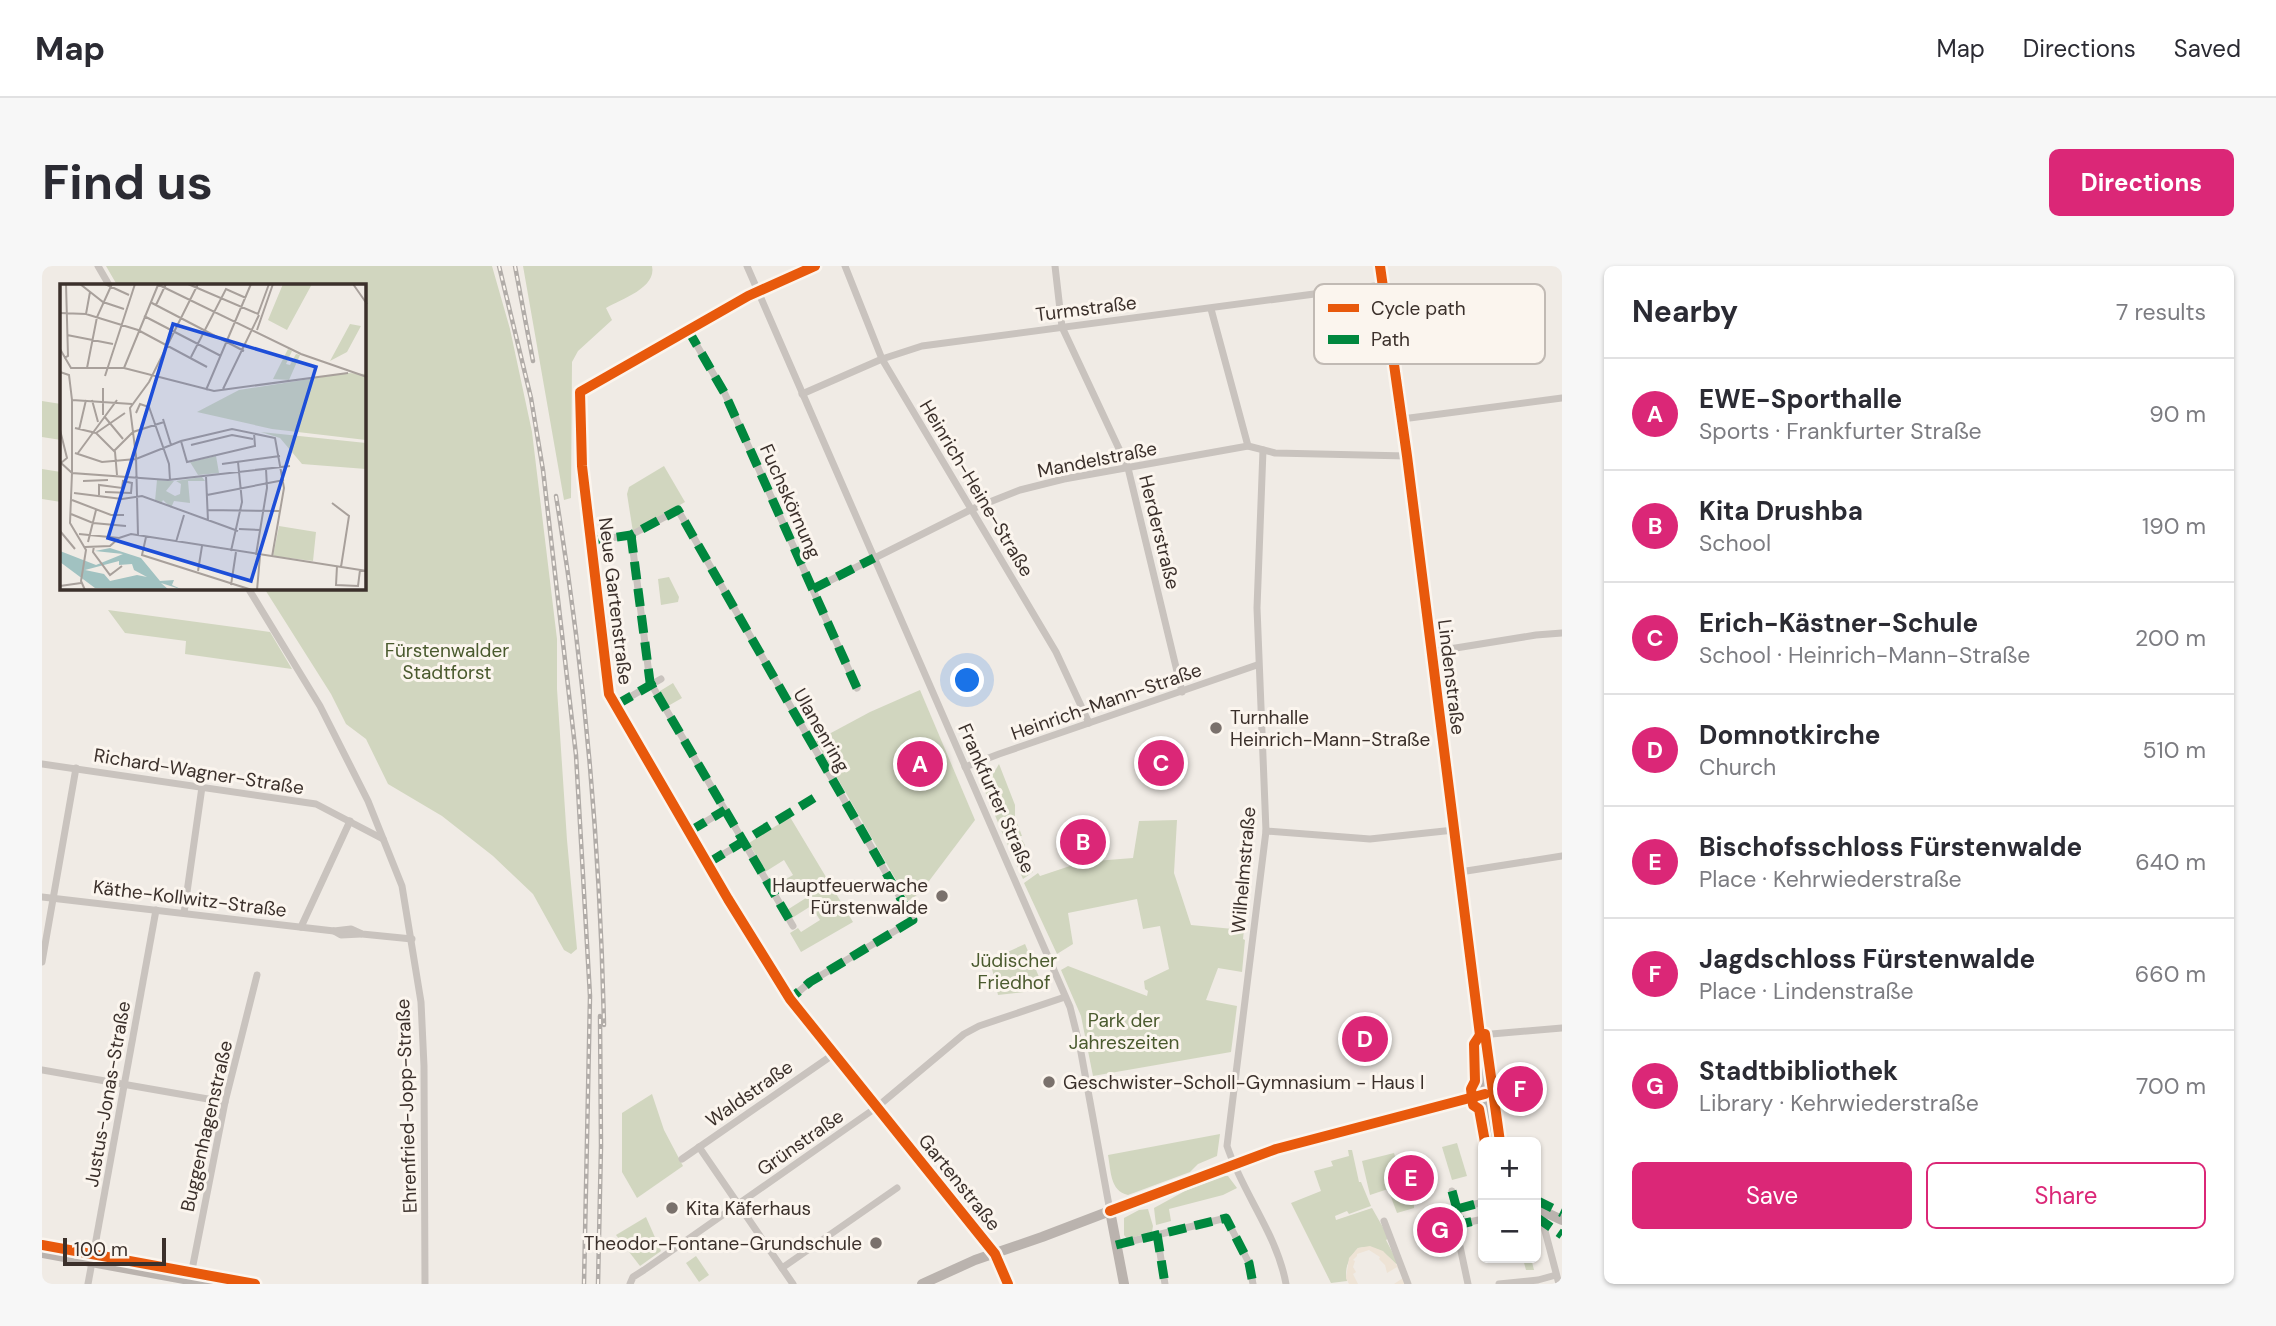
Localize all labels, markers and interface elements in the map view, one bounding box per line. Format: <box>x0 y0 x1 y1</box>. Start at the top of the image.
text: Map <box>35 27 105 70</box>
text: Map <box>1937 33 1985 64</box>
text: Directions <box>2023 33 2136 64</box>
text: Saved <box>2174 33 2241 64</box>
button: Directions <box>2049 149 2234 216</box>
text: Find us <box>42 150 213 214</box>
inset map <box>60 284 366 590</box>
legend <box>1314 284 1545 364</box>
street label: Turmstraße <box>1034 290 1138 327</box>
text: Nearby <box>1632 292 1738 331</box>
text: Cycle path <box>1371 296 1466 321</box>
text: 7 results <box>2116 297 2206 327</box>
text: Path <box>1371 327 1410 352</box>
text: EWE-Sporthalle <box>1699 382 1902 416</box>
street label: Heinrich-Heine-Straße <box>914 395 1039 581</box>
text: A <box>1647 399 1663 429</box>
text: 90 m <box>2149 399 2206 429</box>
text: Sports · Frankfurter Straße <box>1699 416 1982 446</box>
street label: Mandelstraße <box>1035 436 1159 483</box>
street label: Fuchskörnung <box>754 440 827 563</box>
street label: Herderstraße <box>1133 472 1186 592</box>
text: Kita Drushba <box>1699 494 1863 528</box>
text: B <box>1648 511 1662 541</box>
text: 190 m <box>2142 511 2206 541</box>
street label: Neue Gartenstraße <box>593 516 638 686</box>
text: School <box>1699 528 1771 558</box>
text: Erich-Kästner-Schule <box>1699 606 1978 640</box>
street label: Lindenstraße <box>1432 618 1471 736</box>
text: C <box>1647 623 1663 653</box>
text: 200 m <box>2135 623 2206 653</box>
park label: Fürstenwalder Stadtforst <box>385 638 509 685</box>
text: School · Heinrich-Mann-Straße <box>1699 640 2030 670</box>
street label: Heinrich-Mann-Straße <box>1007 657 1205 746</box>
your location <box>950 663 984 697</box>
street label: Ulanenring <box>788 684 856 777</box>
place label: Turnhalle Heinrich-Mann-Straße <box>1230 705 1430 752</box>
text: Domnotkirche <box>1699 718 1880 752</box>
street label: Frankfurter Straße <box>952 719 1041 877</box>
marker: Turnhalle Heinrich-Mann-Straße <box>1208 720 1224 736</box>
text: D <box>1647 735 1663 765</box>
text: 510 m <box>2142 735 2206 765</box>
pin: C <box>1138 737 1184 789</box>
pin: A <box>897 738 943 790</box>
street label: Richard-Wagner-Straße <box>92 743 306 800</box>
text: Church <box>1699 752 1776 782</box>
street label: Wilhelmstraße <box>1226 806 1261 934</box>
pin: B <box>1060 816 1106 868</box>
text: Bischofsschloss Fürstenwalde <box>1699 830 2082 864</box>
text: E <box>1648 847 1662 877</box>
text: 640 m <box>2135 847 2206 877</box>
text: Place · Kehrwiederstraße <box>1699 864 1962 894</box>
place label: Hauptfeuerwache Fürstenwalde <box>772 873 928 920</box>
street label: Käthe-Kollwitz-Straße <box>92 874 288 923</box>
marker: Hauptfeuerwache Fürstenwalde <box>934 888 950 904</box>
text: Jagdschloss Fürstenwalde <box>1699 942 2035 976</box>
park label: Jüdischer Friedhof <box>971 948 1057 995</box>
text: F <box>1649 959 1661 989</box>
text: 660 m <box>2135 959 2206 989</box>
text: Place · Lindenstraße <box>1699 976 1914 1006</box>
street label: Ehrenfried-Jopp-Straße <box>390 998 423 1214</box>
street label: Justus-Jonas-Straße <box>79 999 136 1189</box>
park label: Park der Jahreszeiten <box>1069 1008 1179 1055</box>
pin: D <box>1342 1013 1388 1065</box>
street label: Buggenhagenstraße <box>175 1038 238 1214</box>
street label: Waldstraße <box>701 1054 798 1133</box>
text: Stadtbibliothek <box>1699 1054 1898 1088</box>
pin: F <box>1497 1063 1543 1115</box>
place label: Geschwister-Scholl-Gymnasium - Haus I <box>1063 1070 1424 1095</box>
text: G <box>1646 1071 1664 1101</box>
text: 700 m <box>2136 1071 2206 1101</box>
marker: Geschwister-Scholl-Gymnasium - Haus I <box>1041 1074 1057 1090</box>
text: Library · Kehrwiederstraße <box>1699 1088 1979 1118</box>
street label: Grünstraße <box>752 1103 849 1181</box>
street label: Gartenstraße <box>913 1129 1006 1236</box>
map controls <box>1478 1137 1541 1263</box>
button: + <box>1478 1137 1541 1200</box>
pin: E <box>1388 1152 1434 1204</box>
button: Save <box>1632 1162 1912 1229</box>
button: Share <box>1926 1162 2206 1229</box>
place label: Kita Käferhaus <box>686 1196 811 1221</box>
marker: Kita Käferhaus <box>664 1200 680 1216</box>
button: − <box>1478 1200 1541 1263</box>
pin: G <box>1417 1204 1463 1256</box>
place label: Theodor-Fontane-Grundschule <box>584 1231 862 1256</box>
scale bar <box>63 1235 166 1267</box>
marker: Theodor-Fontane-Grundschule <box>868 1235 884 1251</box>
text: 100 m <box>74 1237 128 1262</box>

